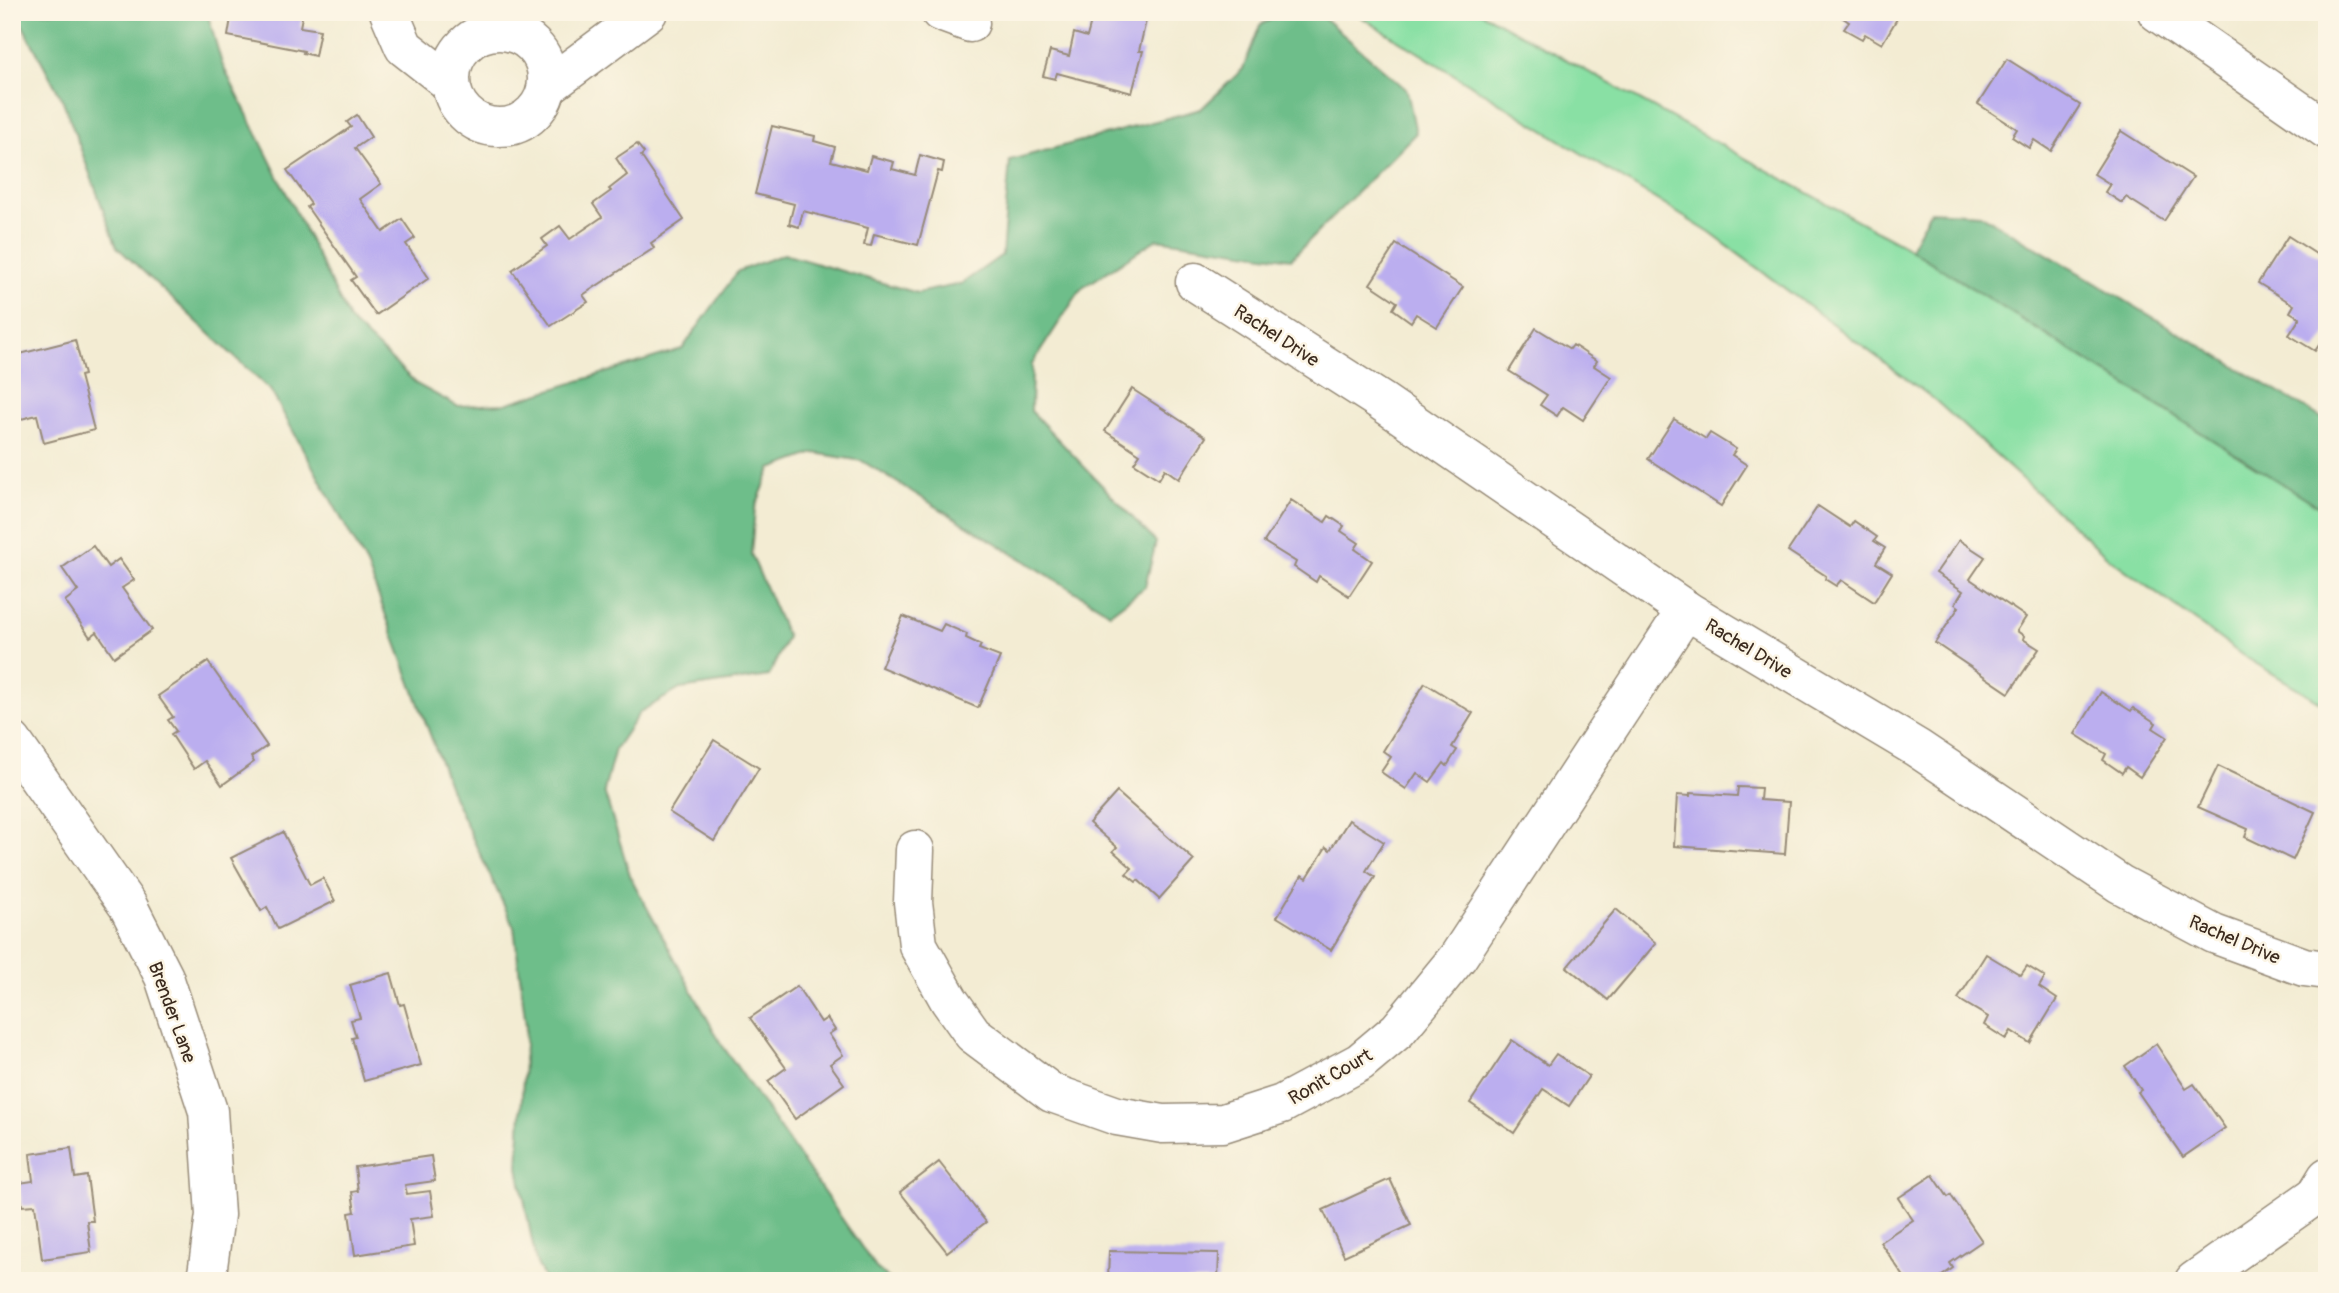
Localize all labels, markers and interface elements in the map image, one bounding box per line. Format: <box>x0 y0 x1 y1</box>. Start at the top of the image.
street label: Rachel Drive <box>1229 299 1324 373</box>
street label: Rachel Drive <box>1701 614 1797 684</box>
street label: Rachel Drive <box>2185 910 2285 970</box>
street label: Brender Lane <box>143 959 202 1067</box>
street label: Ronit Court <box>1284 1043 1377 1110</box>

